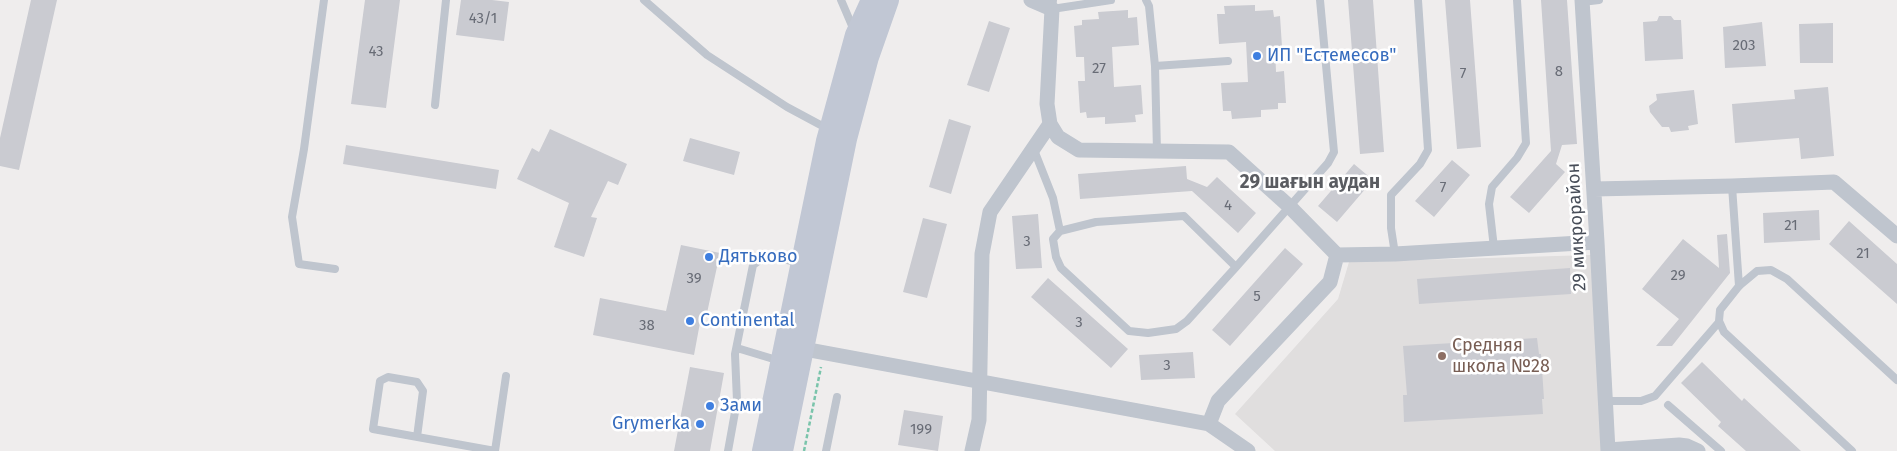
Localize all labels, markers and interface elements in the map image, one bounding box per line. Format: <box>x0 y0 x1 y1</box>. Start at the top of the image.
house number: 43/1 <box>469 10 497 28</box>
house number: 203 <box>1732 37 1756 55</box>
house number: 43 <box>368 43 384 61</box>
place label: ИП "Естемесов" <box>1267 45 1396 67</box>
marker: ИП "Естемесов" <box>1251 50 1263 62</box>
house number: 27 <box>1092 60 1106 78</box>
house number: 8 <box>1555 63 1563 81</box>
house number: 7 <box>1460 65 1466 83</box>
street label: 29 микрорайон <box>1563 162 1591 292</box>
district label: 29 шағын аудан <box>1240 172 1380 194</box>
house number: 7 <box>1440 179 1446 197</box>
house number: 4 <box>1224 197 1232 215</box>
house number: 21 <box>1784 217 1798 235</box>
house number: 3 <box>1023 233 1031 251</box>
house number: 21 <box>1856 245 1870 263</box>
place label: Дятьково <box>719 246 798 268</box>
marker: Дятьково <box>703 251 715 263</box>
house number: 29 <box>1670 267 1686 285</box>
house number: 39 <box>686 270 702 288</box>
house number: 5 <box>1253 288 1261 306</box>
place label: Continental <box>700 310 795 332</box>
house number: 3 <box>1075 314 1083 332</box>
marker: Continental <box>684 315 696 327</box>
house number: 38 <box>639 317 655 335</box>
place label: Средняя школа №28 <box>1452 335 1550 378</box>
marker: Средняя школа №28 <box>1436 350 1448 362</box>
house number: 3 <box>1163 357 1171 375</box>
place label: Зами <box>720 395 762 417</box>
marker: Зами <box>704 400 716 412</box>
place label: Grymerka <box>612 413 690 435</box>
marker: Grymerka <box>694 418 706 430</box>
house number: 199 <box>910 421 932 439</box>

